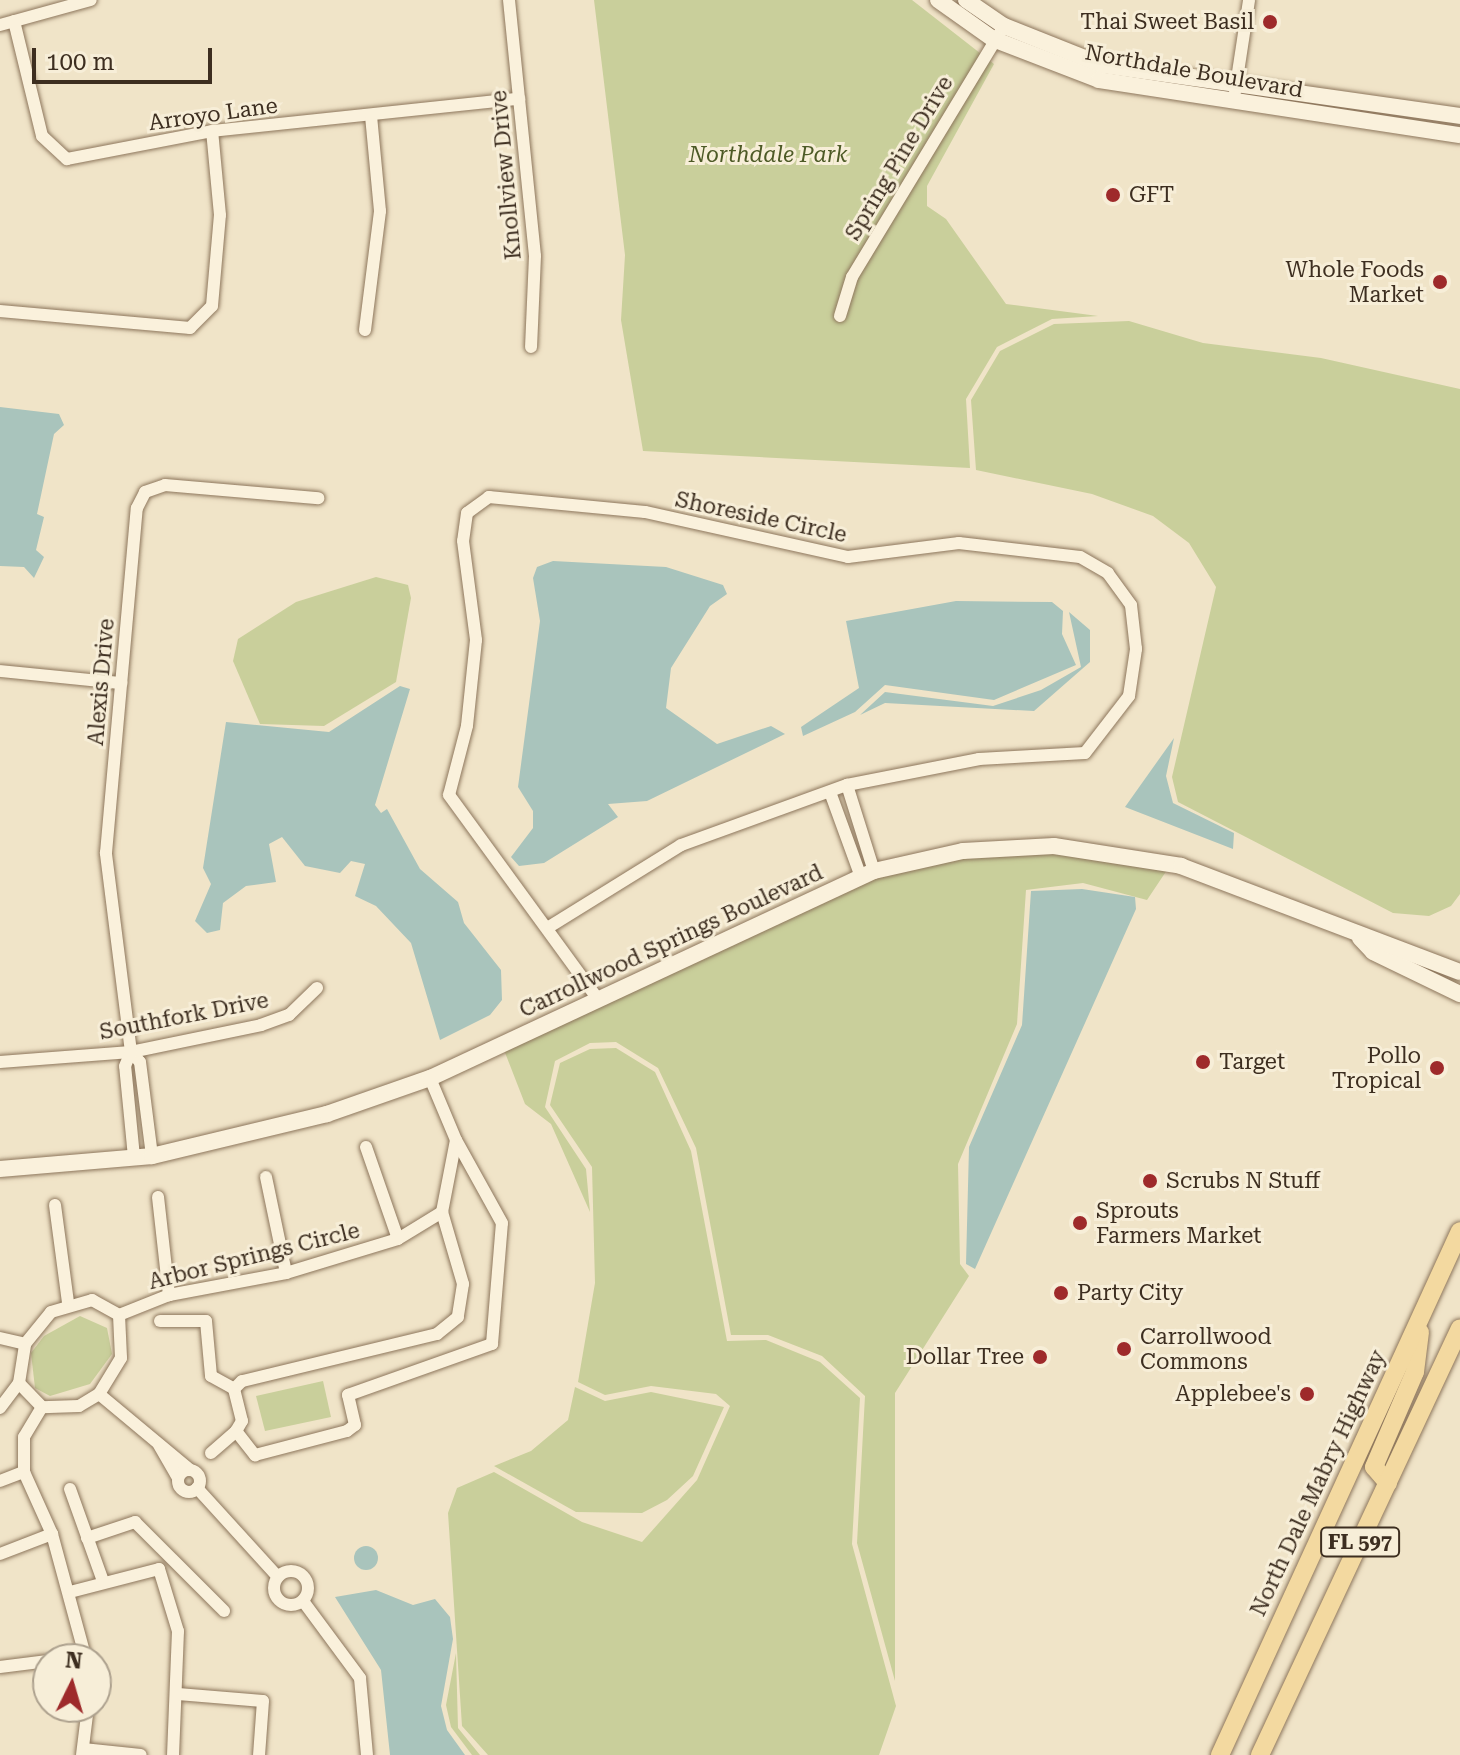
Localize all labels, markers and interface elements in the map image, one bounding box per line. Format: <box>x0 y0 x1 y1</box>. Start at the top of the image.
place label: Thai Sweet Basil <box>1080 9 1254 35</box>
marker: Thai Sweet Basil <box>1261 13 1279 31</box>
scale bar <box>36 32 216 82</box>
street label: Northdale Boulevard <box>1083 39 1305 103</box>
text: 100 m <box>46 48 114 76</box>
street label: Spring Pine Drive <box>840 71 958 245</box>
street label: Knollview Drive <box>485 89 527 261</box>
street label: Arroyo Lane <box>147 92 279 136</box>
park label: Northdale Park <box>689 142 847 168</box>
place label: GFT <box>1129 182 1174 208</box>
marker: GFT <box>1104 186 1122 204</box>
place label: Whole Foods Market <box>1285 256 1424 308</box>
marker: Whole Foods Market <box>1431 273 1449 291</box>
street label: Shoreside Circle <box>673 486 849 548</box>
street label: Alexis Drive <box>82 617 120 747</box>
street label: Carrollwood Springs Boulevard <box>515 859 827 1023</box>
street label: Southfork Drive <box>97 987 271 1045</box>
place label: Pollo Tropical <box>1332 1042 1421 1094</box>
place label: Target <box>1219 1049 1285 1075</box>
marker: Target <box>1194 1053 1212 1071</box>
marker: Pollo Tropical <box>1428 1059 1446 1077</box>
place label: Scrubs N Stuff <box>1166 1168 1320 1194</box>
marker: Scrubs N Stuff <box>1141 1172 1159 1190</box>
place label: Sprouts Farmers Market <box>1096 1197 1262 1248</box>
marker: Sprouts Farmers Market <box>1071 1214 1089 1232</box>
street label: Arbor Springs Circle <box>146 1217 362 1295</box>
place label: Party City <box>1077 1280 1183 1306</box>
marker: Party City <box>1052 1284 1070 1302</box>
place label: Carrollwood Commons <box>1140 1323 1272 1374</box>
marker: Carrollwood Commons <box>1115 1340 1133 1358</box>
place label: Dollar Tree <box>906 1344 1024 1370</box>
street label: North Dale Mabry Highway <box>1245 1346 1391 1620</box>
marker: Dollar Tree <box>1031 1348 1049 1366</box>
place label: Applebee's <box>1175 1381 1291 1407</box>
marker: Applebee's <box>1298 1385 1316 1403</box>
road number: FL 597 <box>1320 1526 1400 1558</box>
north arrow <box>32 1643 112 1723</box>
text: N <box>64 1647 83 1674</box>

